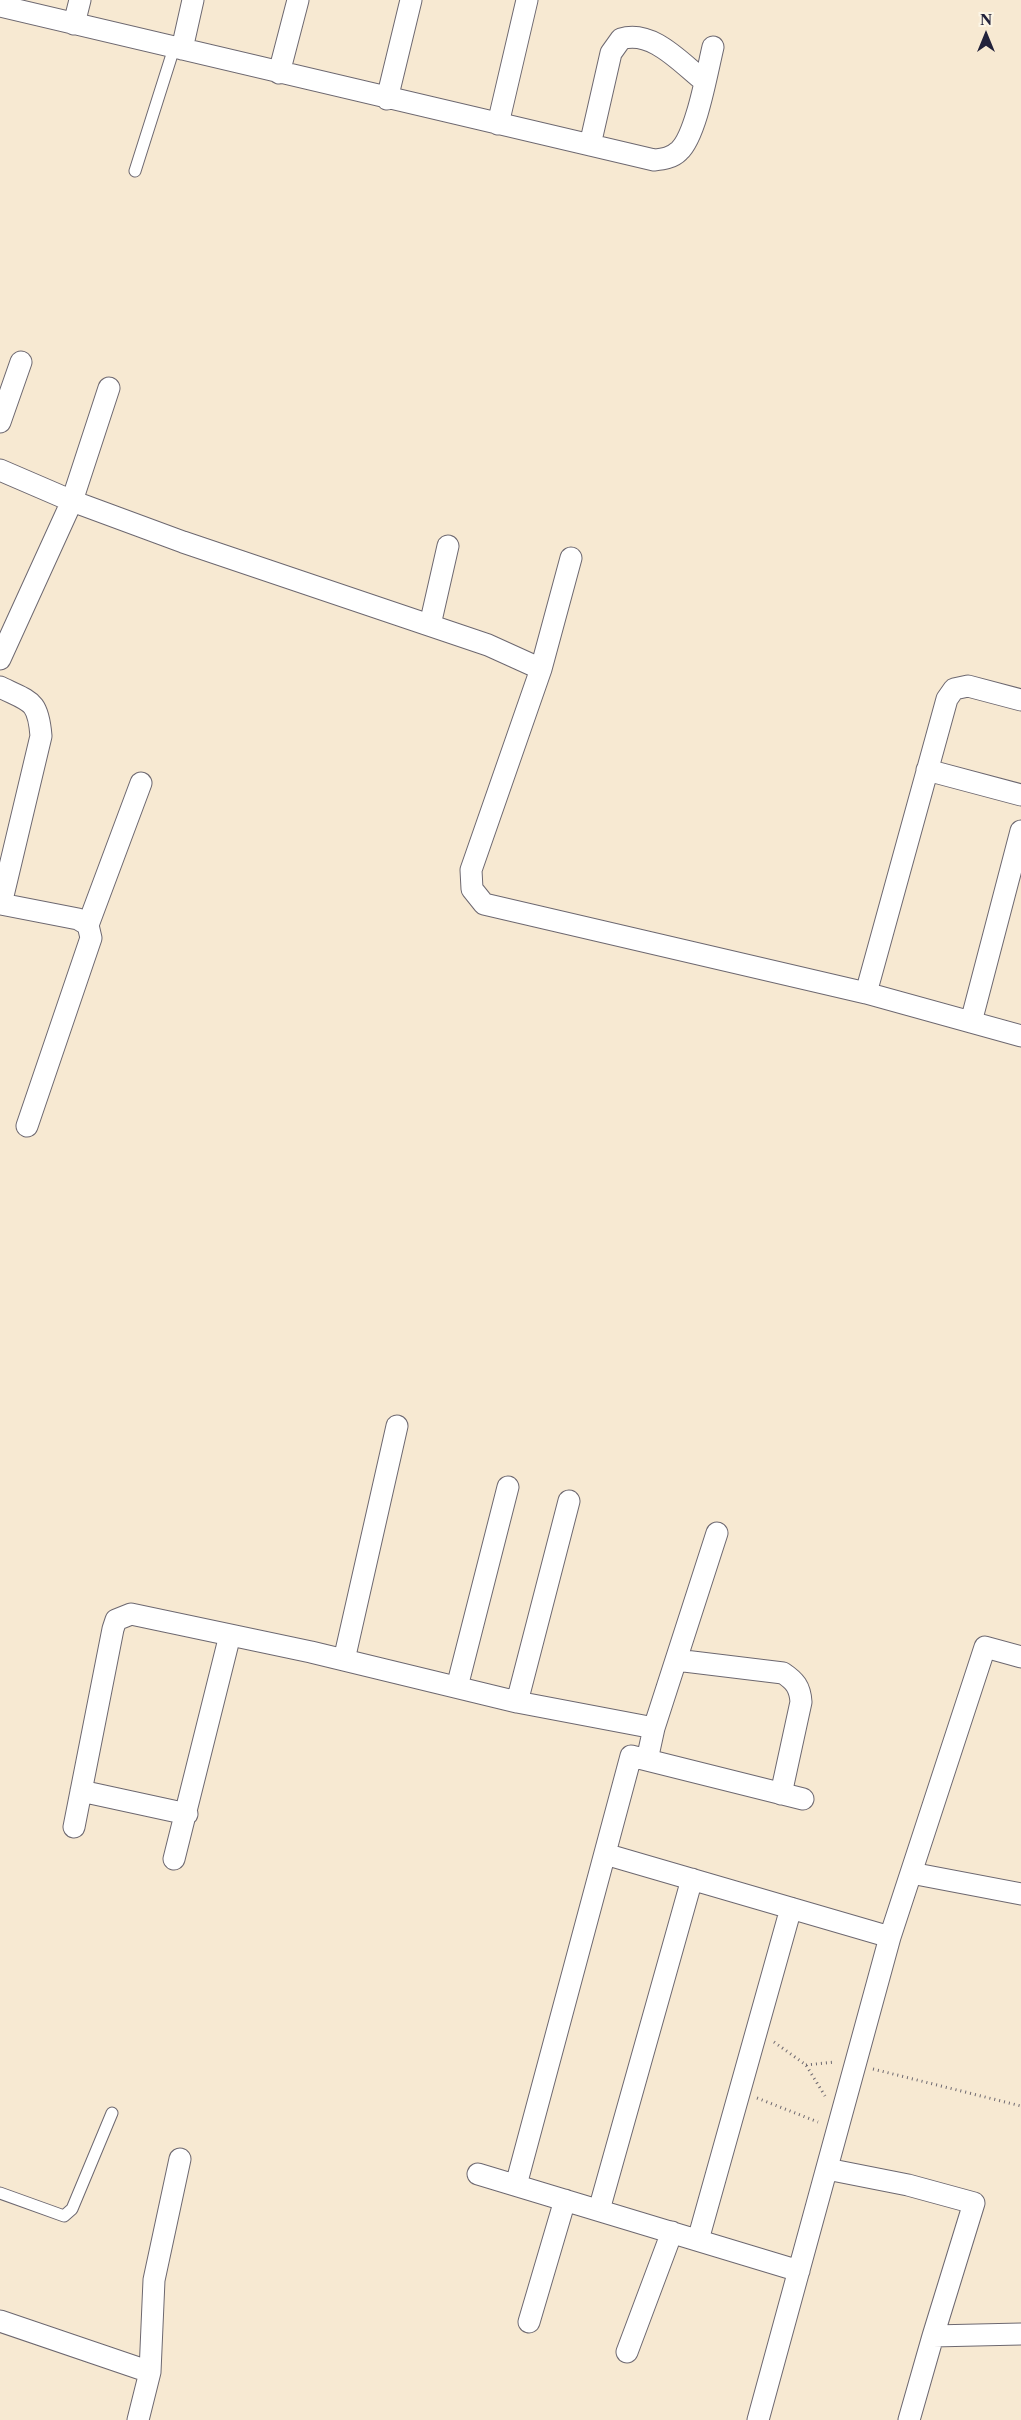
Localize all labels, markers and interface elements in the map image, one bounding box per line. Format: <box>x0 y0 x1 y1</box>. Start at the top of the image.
north arrow <box>961 10 1011 60</box>
text: N <box>980 11 992 29</box>

